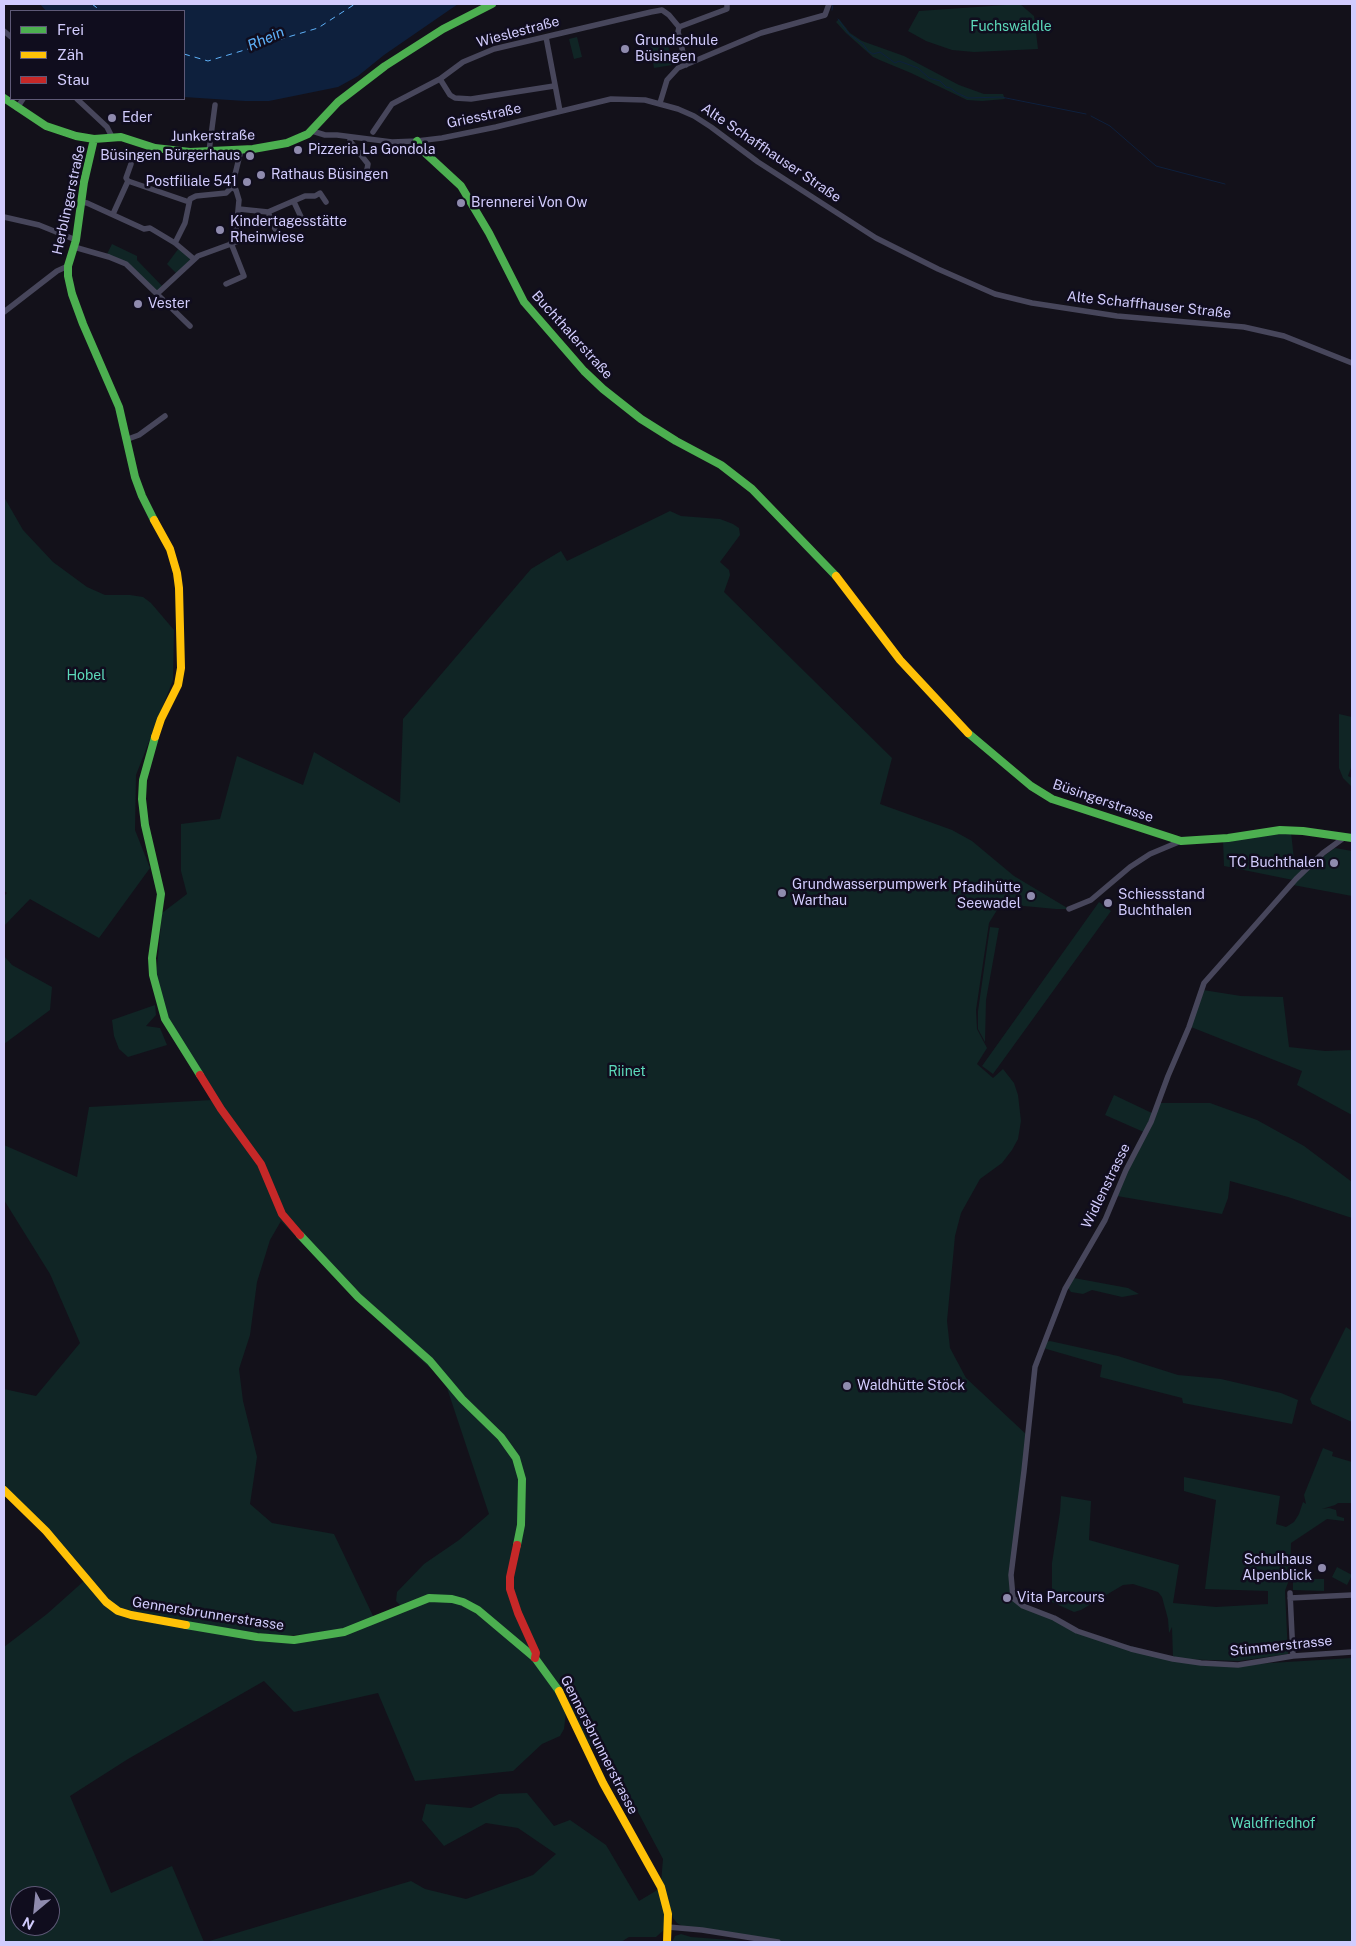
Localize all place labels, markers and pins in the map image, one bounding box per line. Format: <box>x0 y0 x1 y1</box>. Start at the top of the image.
place label: Grundschule Büsingen <box>635 33 718 65</box>
marker: Grundschule Büsingen <box>619 43 631 55</box>
place label: Eder <box>122 110 152 126</box>
marker: Eder <box>106 112 118 124</box>
place label: Pizzeria La Gondola <box>308 142 435 158</box>
marker: Pizzeria La Gondola <box>292 144 304 156</box>
place label: Büsingen Bürgerhaus <box>100 148 240 164</box>
marker: Büsingen Bürgerhaus <box>244 150 256 162</box>
place label: Rathaus Büsingen <box>271 167 388 183</box>
marker: Rathaus Büsingen <box>255 169 267 181</box>
place label: Postfiliale 541 <box>145 174 237 190</box>
marker: Postfiliale 541 <box>241 176 253 188</box>
place label: Brennerei Von Ow <box>471 195 587 211</box>
marker: Brennerei Von Ow <box>455 197 467 209</box>
place label: Kindertagesstätte Rheinwiese <box>230 214 347 246</box>
marker: Kindertagesstätte Rheinwiese <box>214 224 226 236</box>
place label: Vester <box>148 296 190 312</box>
marker: Vester <box>132 298 144 310</box>
place label: TC Buchthalen <box>1229 855 1324 871</box>
marker: TC Buchthalen <box>1328 857 1340 869</box>
place label: Grundwasserpumpwerk Warthau <box>792 877 947 910</box>
place label: Pfadihütte Seewadel <box>953 880 1021 912</box>
marker: Grundwasserpumpwerk Warthau <box>776 887 788 899</box>
place label: Schiessstand Buchthalen <box>1118 887 1205 920</box>
marker: Pfadihütte Seewadel <box>1025 890 1037 902</box>
marker: Schiessstand Buchthalen <box>1102 897 1114 909</box>
place label: Waldhütte Stöck <box>857 1378 965 1394</box>
marker: Waldhütte Stöck <box>841 1380 853 1392</box>
place label: Schulhaus Alpenblick <box>1242 1552 1312 1584</box>
marker: Schulhaus Alpenblick <box>1316 1562 1328 1574</box>
place label: Vita Parcours <box>1017 1590 1104 1606</box>
marker: Vita Parcours <box>1001 1592 1013 1604</box>

